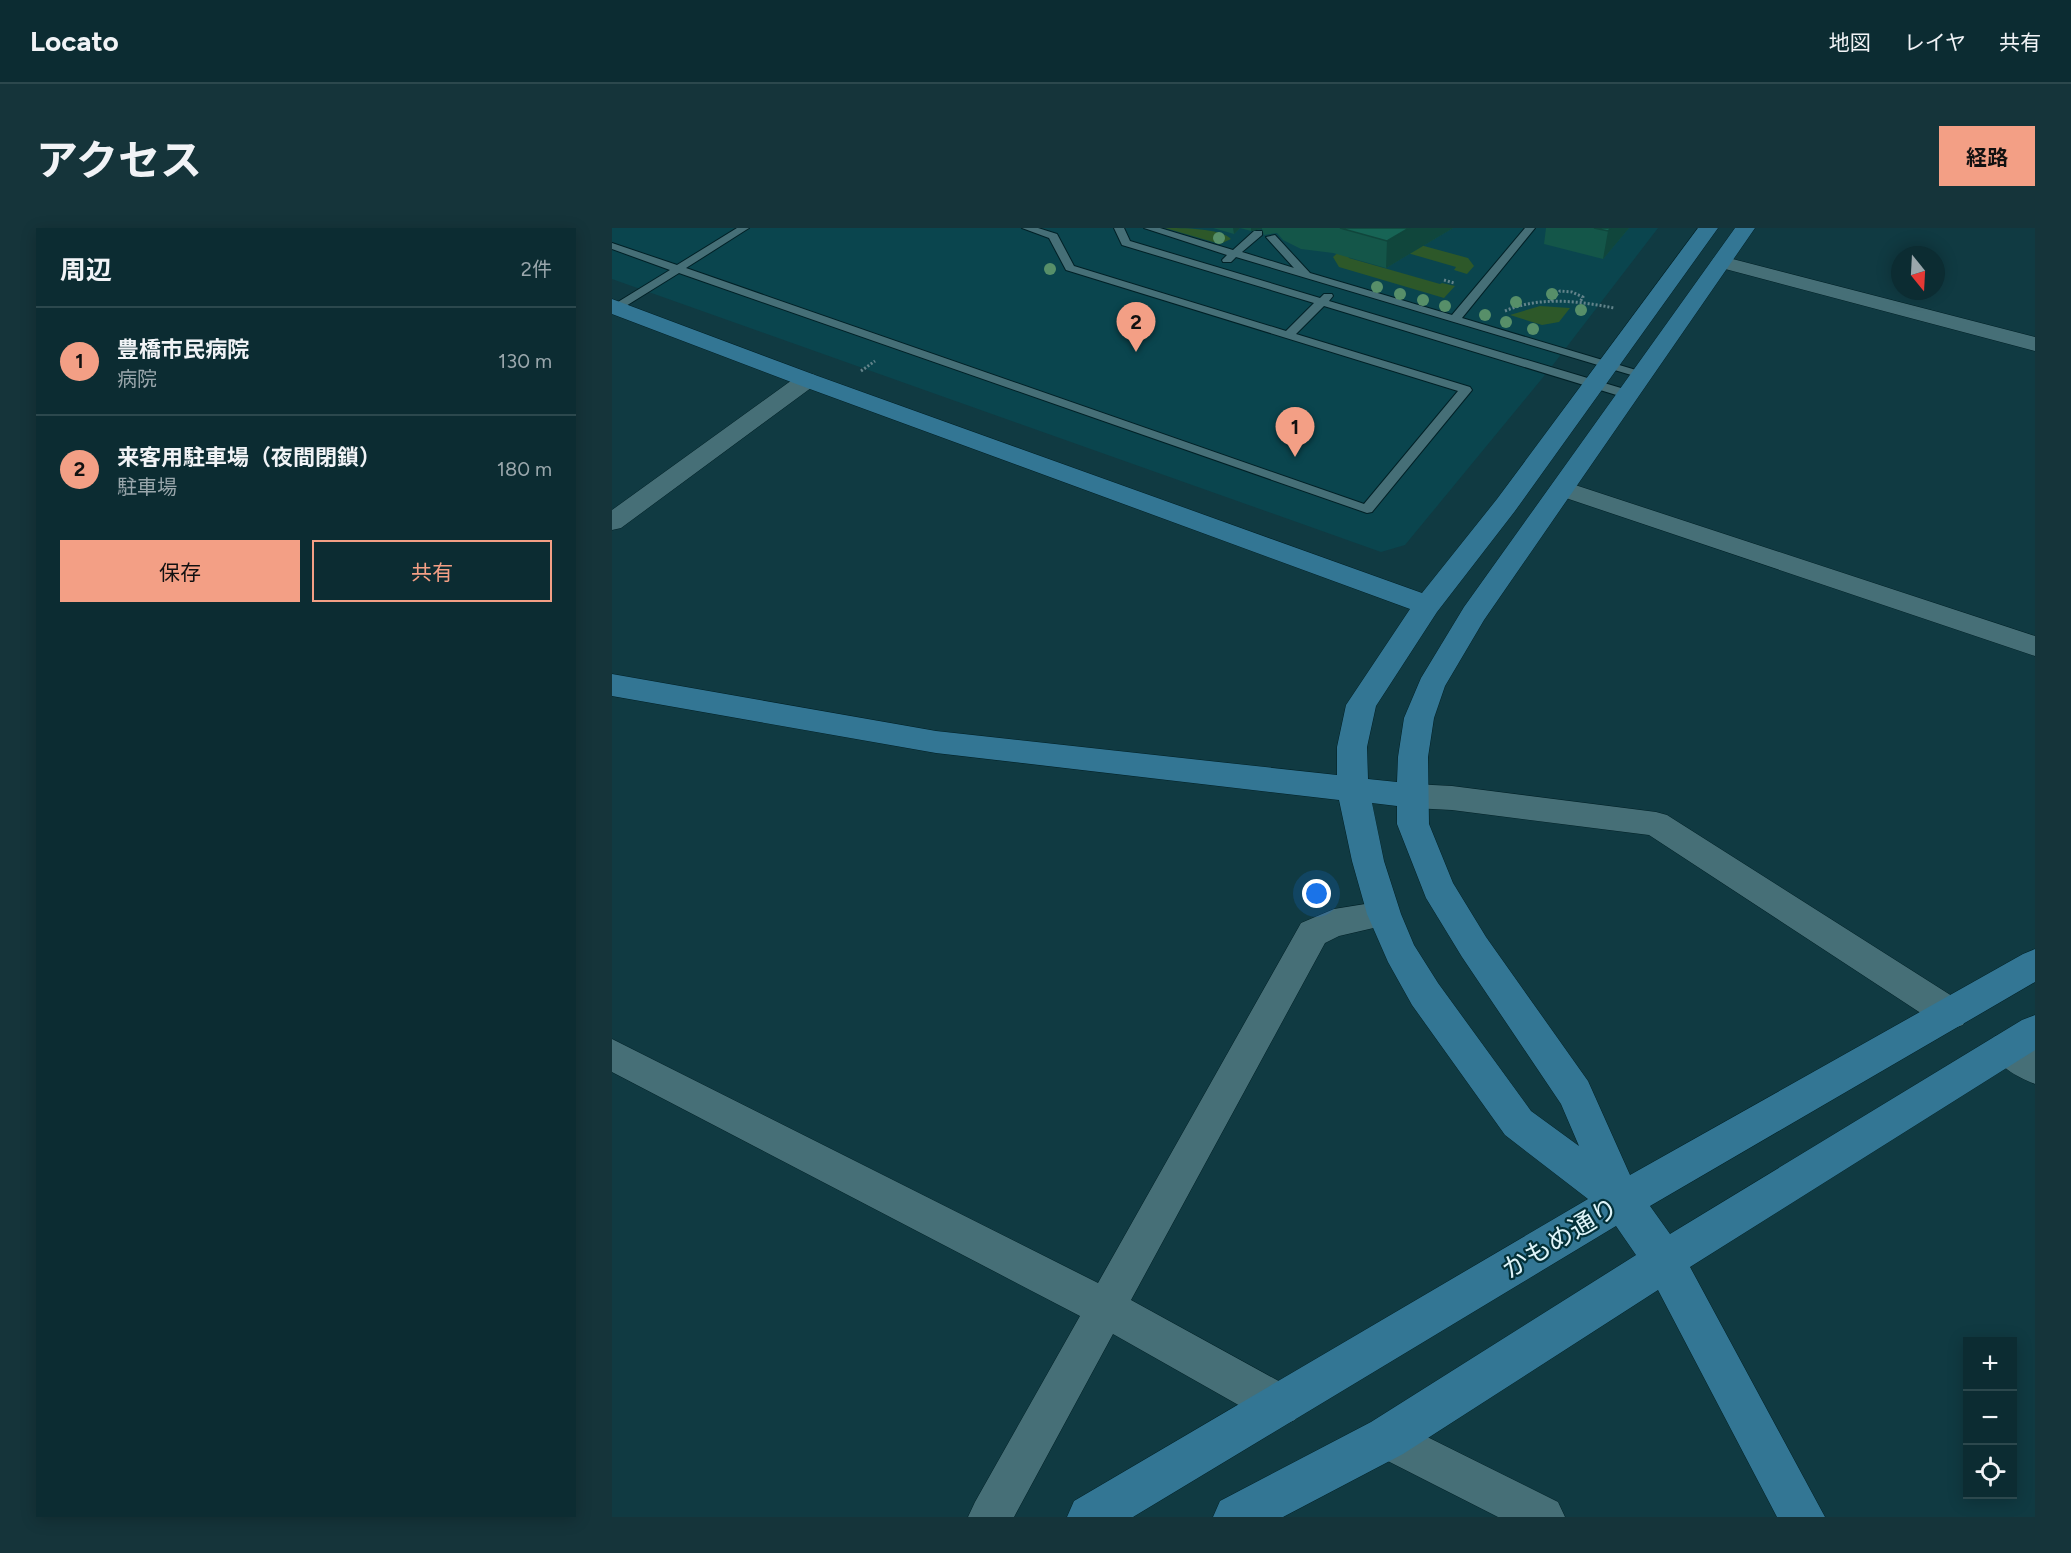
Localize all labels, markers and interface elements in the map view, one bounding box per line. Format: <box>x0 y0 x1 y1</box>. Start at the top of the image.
text: Locato <box>30 24 119 58</box>
text: 地図 <box>1829 30 1871 55</box>
text: レイヤ <box>1904 30 1966 55</box>
text: 共有 <box>1999 30 2041 55</box>
button: 経路 <box>1939 126 2035 186</box>
text: アクセス <box>36 135 202 186</box>
north arrow <box>1891 246 1945 300</box>
text: 周辺 <box>60 254 112 286</box>
text: 2件 <box>521 257 552 281</box>
pin: 2 <box>1116 302 1156 352</box>
text: 豊橋市民病院 <box>117 336 249 363</box>
text: 1 <box>75 349 84 373</box>
text: 130 m <box>498 349 552 373</box>
text: 病院 <box>117 367 157 391</box>
pin: 1 <box>1276 408 1314 457</box>
text: 来客用駐車場（夜間閉鎖） <box>117 444 381 471</box>
text: 2 <box>74 457 85 481</box>
text: 180 m <box>497 457 552 481</box>
text: 駐車場 <box>117 475 177 499</box>
button: 保存 <box>60 540 300 602</box>
button: 共有 <box>312 540 552 602</box>
your location <box>1302 879 1331 908</box>
street label: かもめ通り <box>1496 1191 1624 1285</box>
map controls <box>1963 1337 2017 1499</box>
button: + <box>1963 1337 2017 1391</box>
button: − <box>1963 1391 2017 1445</box>
button: locate <box>1963 1445 2017 1499</box>

